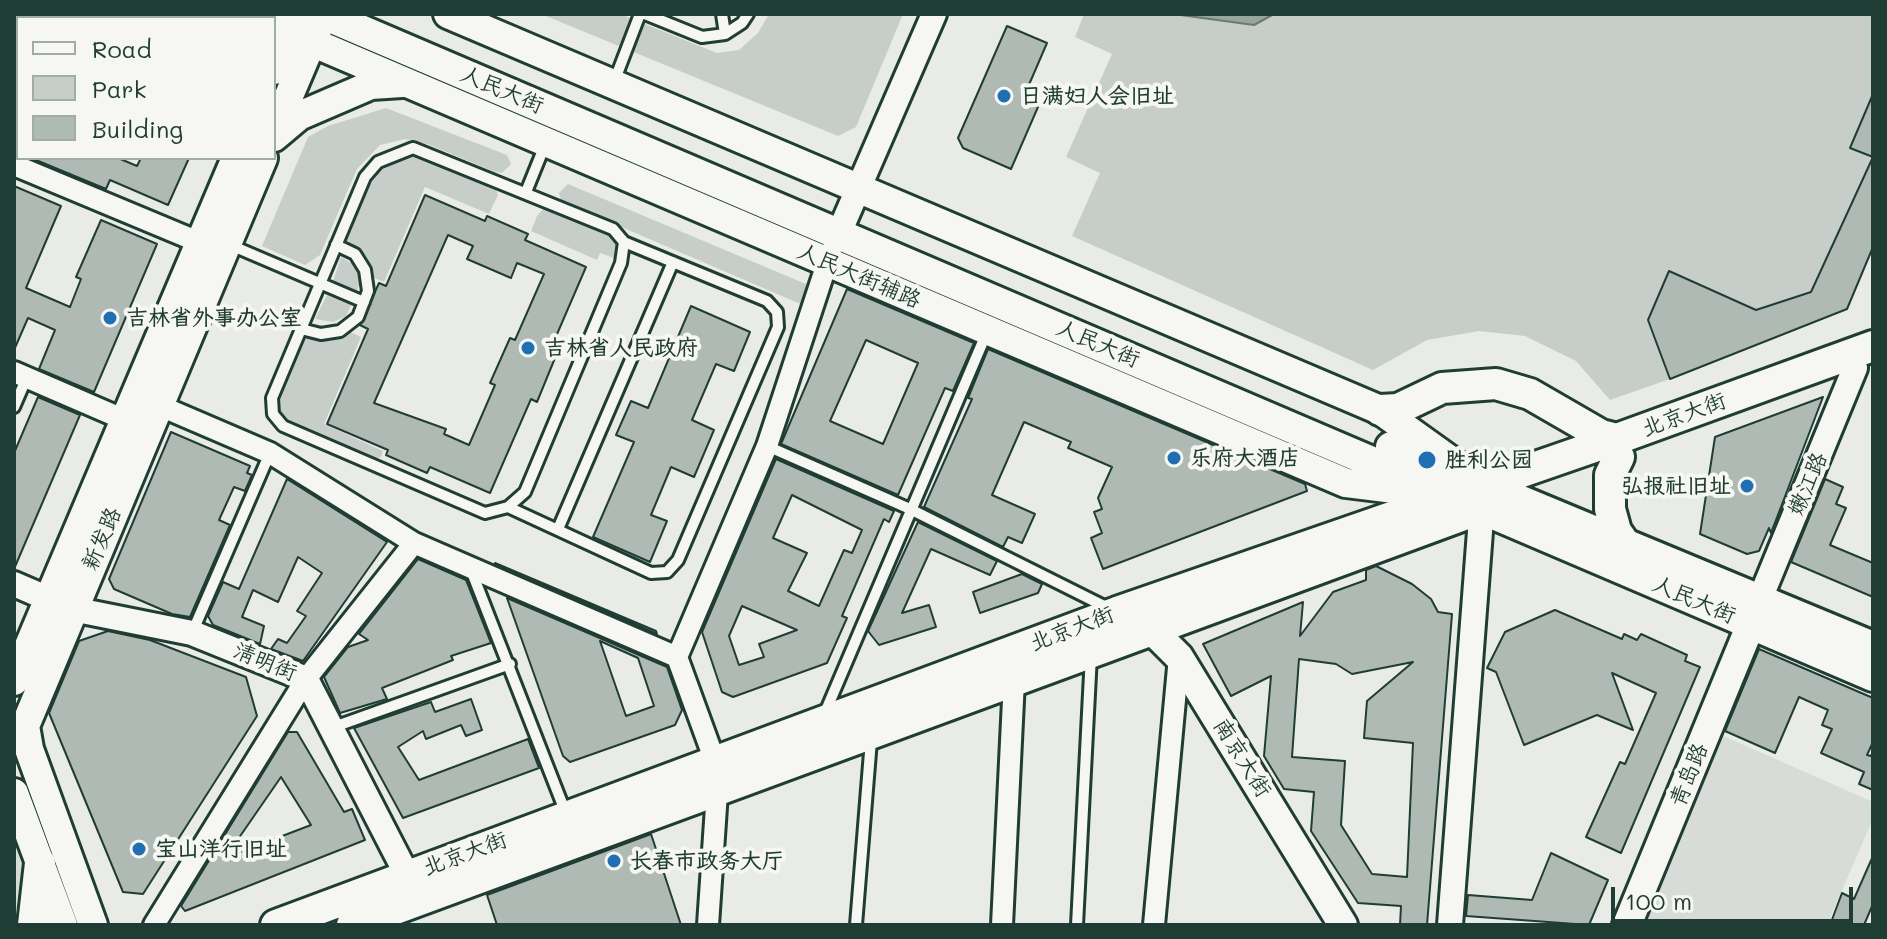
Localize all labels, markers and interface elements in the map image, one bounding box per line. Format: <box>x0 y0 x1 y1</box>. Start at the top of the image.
legend <box>16 16 276 160</box>
text: Road <box>92 33 152 64</box>
street label: 人民大街 <box>456 61 548 119</box>
text: Park <box>92 73 146 104</box>
place label: 日满妇人会旧址 <box>1020 83 1174 109</box>
marker: 日满妇人会旧址 <box>995 87 1013 105</box>
text: Building <box>92 113 183 144</box>
street label: 人民大街辅路 <box>793 238 925 314</box>
place label: 吉林省外事办公室 <box>126 305 302 331</box>
marker: 吉林省外事办公室 <box>101 309 119 327</box>
street label: 人民大街 <box>1052 315 1144 373</box>
place label: 吉林省人民政府 <box>544 335 698 361</box>
marker: 吉林省人民政府 <box>519 339 537 357</box>
street label: 北京大街 <box>1638 388 1730 442</box>
place label: 乐府大酒店 <box>1190 445 1300 471</box>
place label: 胜利公园 <box>1445 447 1533 473</box>
street label: 嫩江路 <box>1783 448 1833 520</box>
marker: 乐府大酒店 <box>1165 449 1183 467</box>
marker: 胜利公园 <box>1416 449 1438 471</box>
place label: 弘报社旧址 <box>1621 473 1731 499</box>
marker: 弘报社旧址 <box>1738 477 1756 495</box>
street label: 新发路 <box>77 503 127 575</box>
street label: 人民大街 <box>1648 571 1740 629</box>
street label: 北京大街 <box>1026 601 1118 657</box>
street label: 清明街 <box>229 637 301 687</box>
street label: 南京大街 <box>1207 714 1277 802</box>
street label: 青岛路 <box>1664 739 1714 811</box>
street label: 北京大街 <box>419 827 511 881</box>
place label: 宝山洋行旧址 <box>155 836 287 862</box>
marker: 宝山洋行旧址 <box>130 840 148 858</box>
place label: 长春市政务大厅 <box>630 848 784 874</box>
marker: 长春市政务大厅 <box>605 852 623 870</box>
scale bar <box>1615 871 1857 921</box>
text: 100 m <box>1625 885 1692 916</box>

